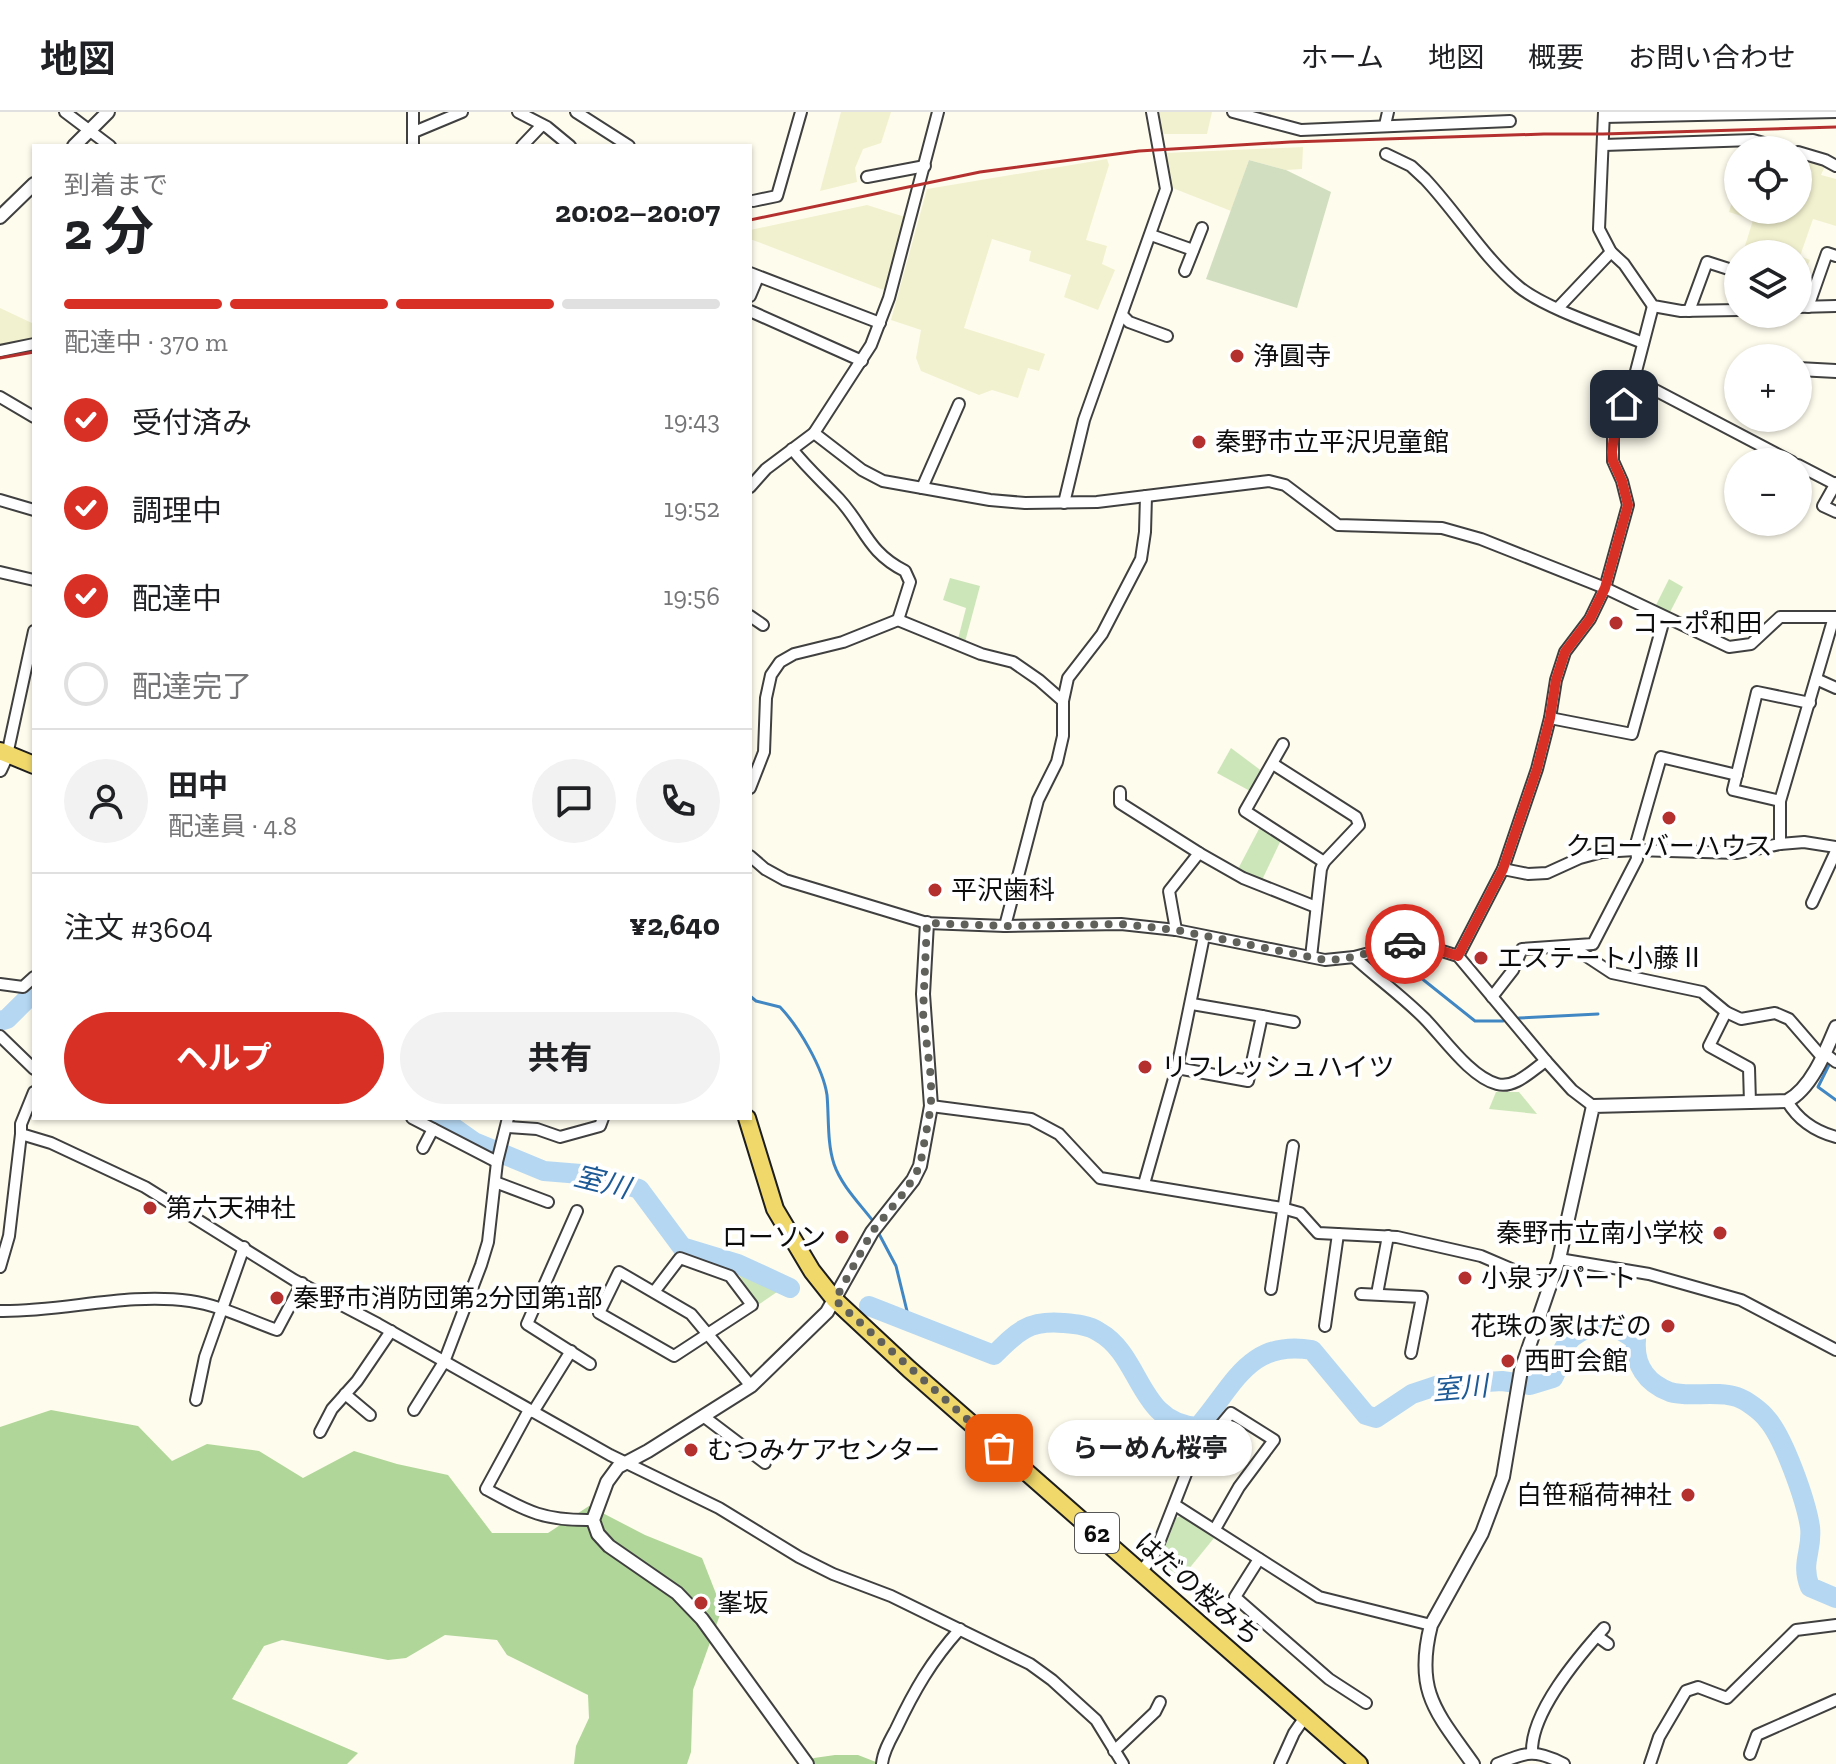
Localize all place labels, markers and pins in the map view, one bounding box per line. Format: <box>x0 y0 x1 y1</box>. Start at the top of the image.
place label: 浄圓寺 <box>1253 340 1331 372</box>
marker: 浄圓寺 <box>1228 347 1246 365</box>
pin <box>1590 370 1658 438</box>
place label: 秦野市立平沢児童館 <box>1215 426 1449 458</box>
marker: 秦野市立平沢児童館 <box>1190 433 1208 451</box>
place label: コーポ和田 <box>1632 607 1762 639</box>
marker: コーポ和田 <box>1607 614 1625 632</box>
marker: クローバーハウス <box>1660 809 1678 827</box>
place label: クローバーハウス <box>1565 830 1773 862</box>
place label: 平沢歯科 <box>951 874 1055 906</box>
marker: 平沢歯科 <box>926 881 944 899</box>
place label: エステート小藤Ⅱ <box>1497 942 1705 974</box>
marker: エステート小藤Ⅱ <box>1472 949 1490 967</box>
place label: リフレッシュハイツ <box>1161 1051 1394 1083</box>
marker: リフレッシュハイツ <box>1136 1058 1154 1076</box>
place label: 第六天神社 <box>166 1192 296 1224</box>
marker: 第六天神社 <box>141 1199 159 1217</box>
place label: 秦野市立南小学校 <box>1496 1217 1704 1249</box>
place label: ローソン <box>722 1221 826 1253</box>
marker: 秦野市立南小学校 <box>1711 1224 1729 1242</box>
marker: ローソン <box>833 1228 851 1246</box>
place label: 小泉アパート <box>1481 1262 1636 1294</box>
marker: 小泉アパート <box>1456 1269 1474 1287</box>
place label: 秦野市消防団第2分団第1部 <box>293 1282 602 1314</box>
marker: 秦野市消防団第2分団第1部 <box>268 1289 286 1307</box>
place label: 花珠の家はだの <box>1471 1310 1652 1342</box>
marker: 花珠の家はだの <box>1659 1317 1677 1335</box>
place label: 西町会館 <box>1524 1345 1628 1377</box>
marker: 西町会館 <box>1499 1352 1517 1370</box>
pin <box>965 1414 1033 1482</box>
callout: らーめん桜亭 <box>1047 1420 1251 1476</box>
place label: むつみケアセンター <box>707 1434 940 1466</box>
marker: むつみケアセンター <box>682 1441 700 1459</box>
place label: 白笹稲荷神社 <box>1516 1479 1672 1511</box>
marker: 白笹稲荷神社 <box>1679 1486 1697 1504</box>
place label: 峯坂 <box>717 1587 769 1619</box>
marker: 峯坂 <box>692 1594 710 1612</box>

